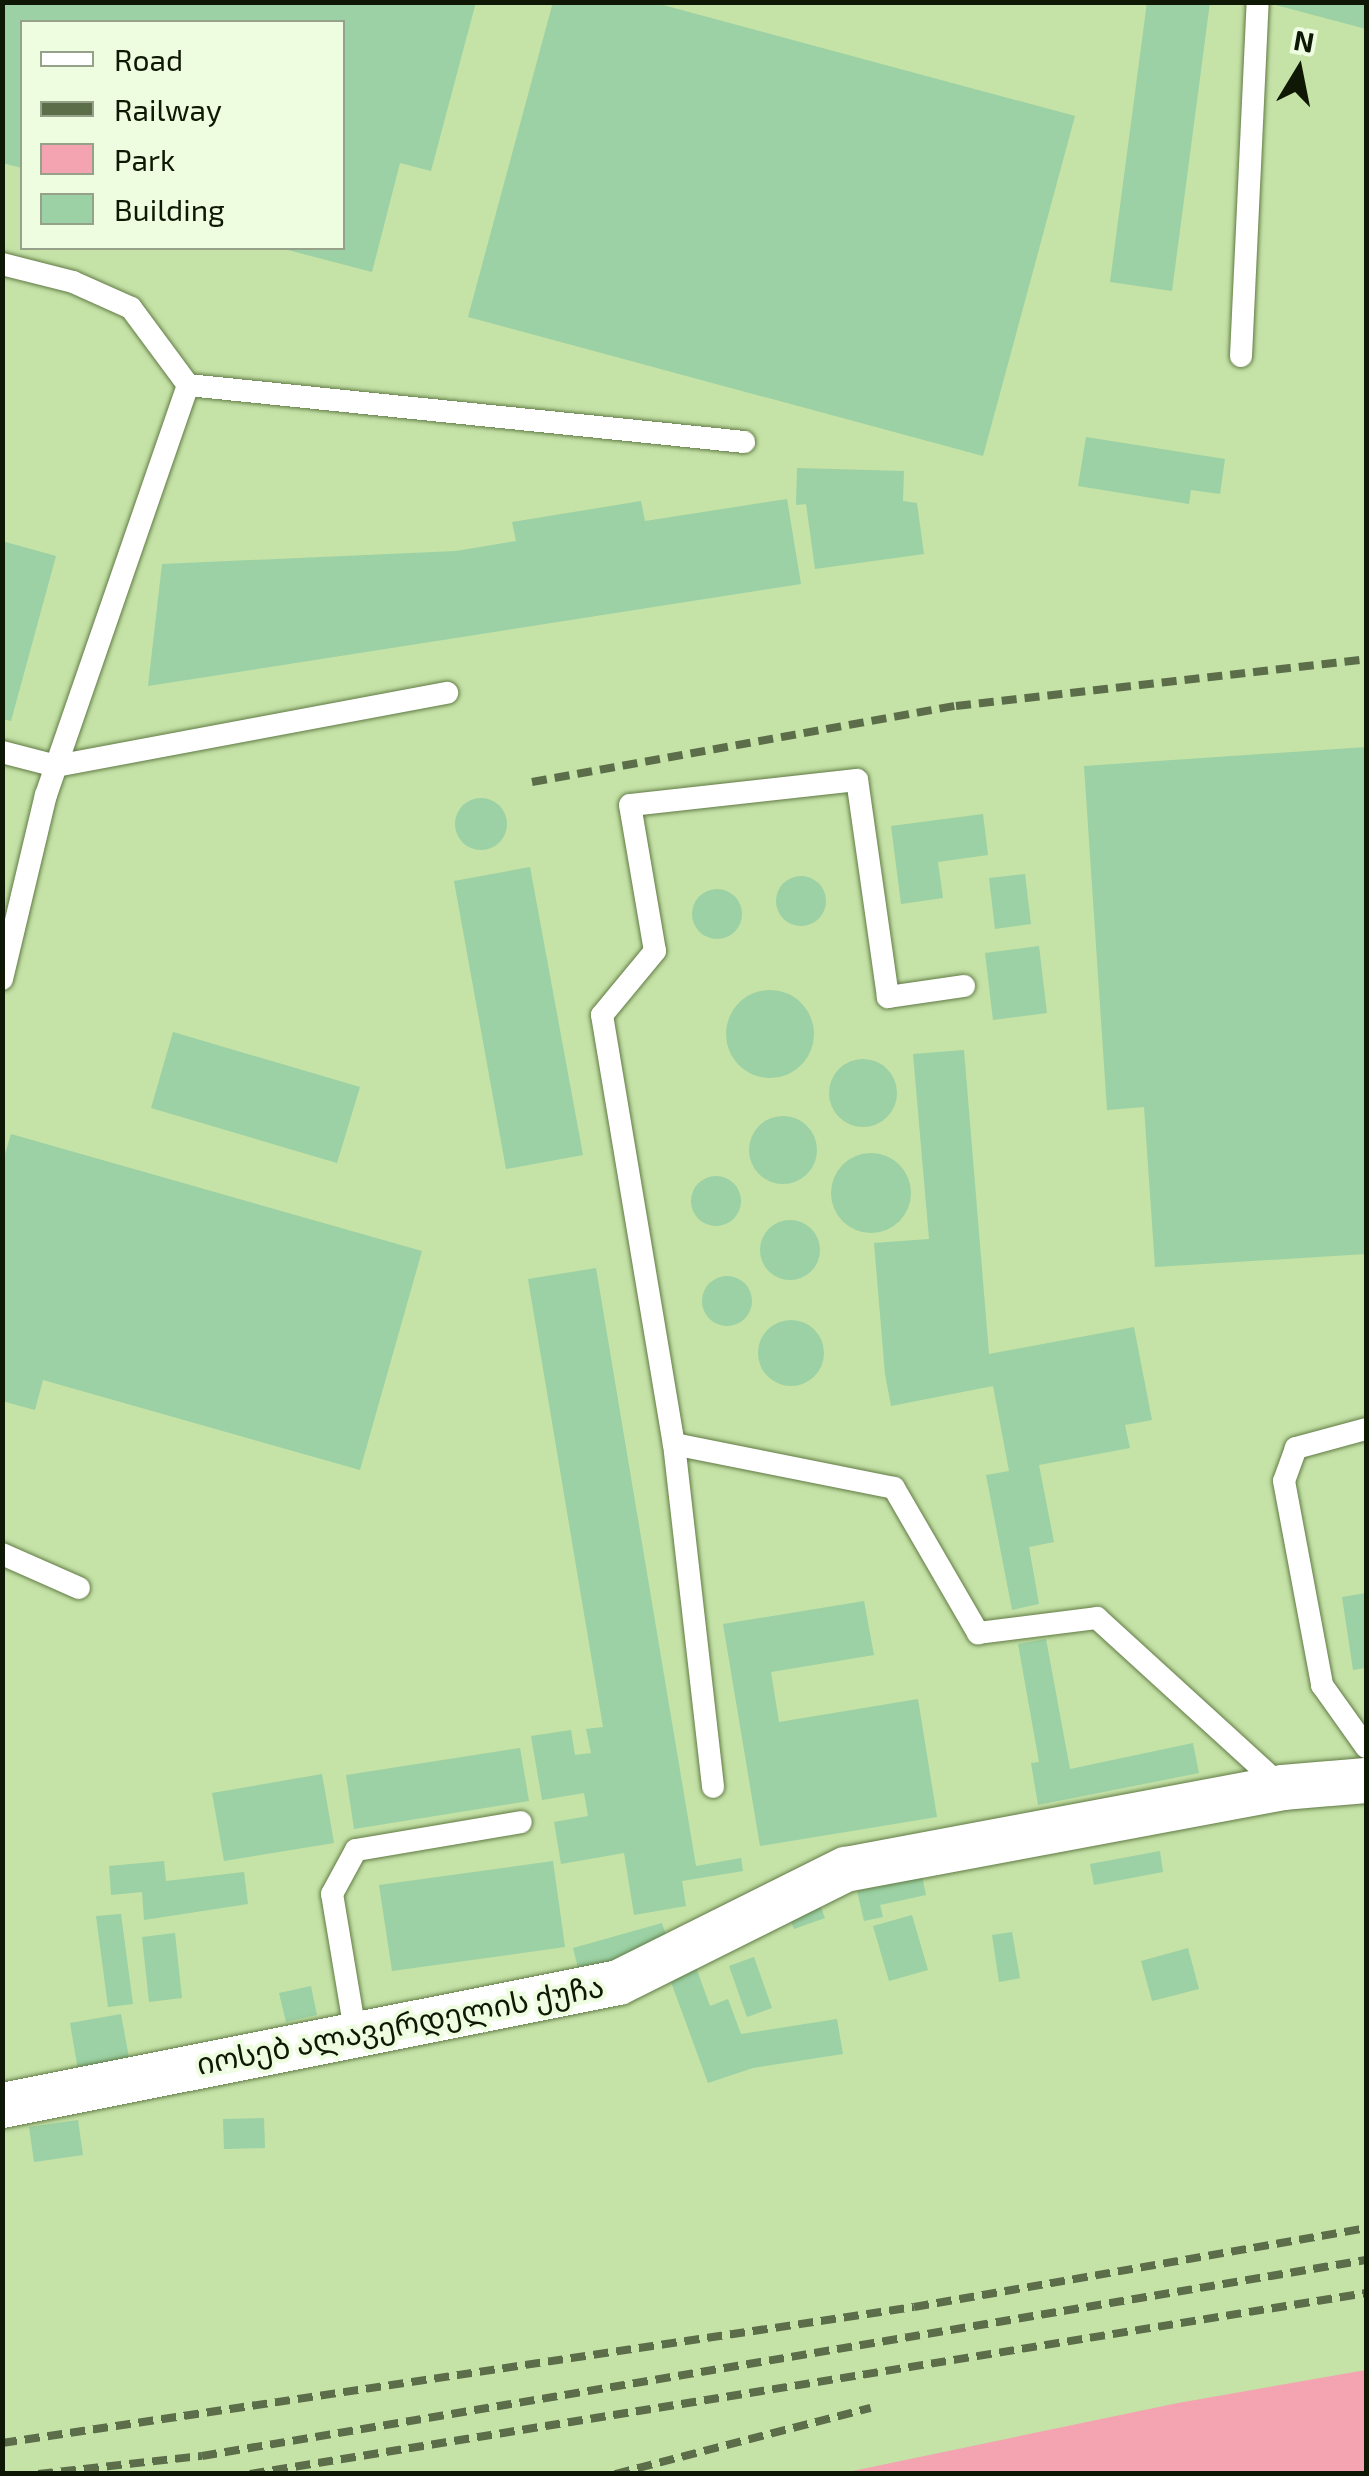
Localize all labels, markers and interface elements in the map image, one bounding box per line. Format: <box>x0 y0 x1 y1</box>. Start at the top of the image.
legend <box>20 20 345 250</box>
north arrow <box>1249 20 1349 120</box>
text: N <box>1291 22 1317 59</box>
text: Road <box>114 41 183 77</box>
text: Railway <box>114 91 222 127</box>
text: Park <box>114 141 175 177</box>
text: Building <box>114 191 225 227</box>
street label: იოსებ ალავერდელის ქუჩა <box>193 1967 607 2081</box>

